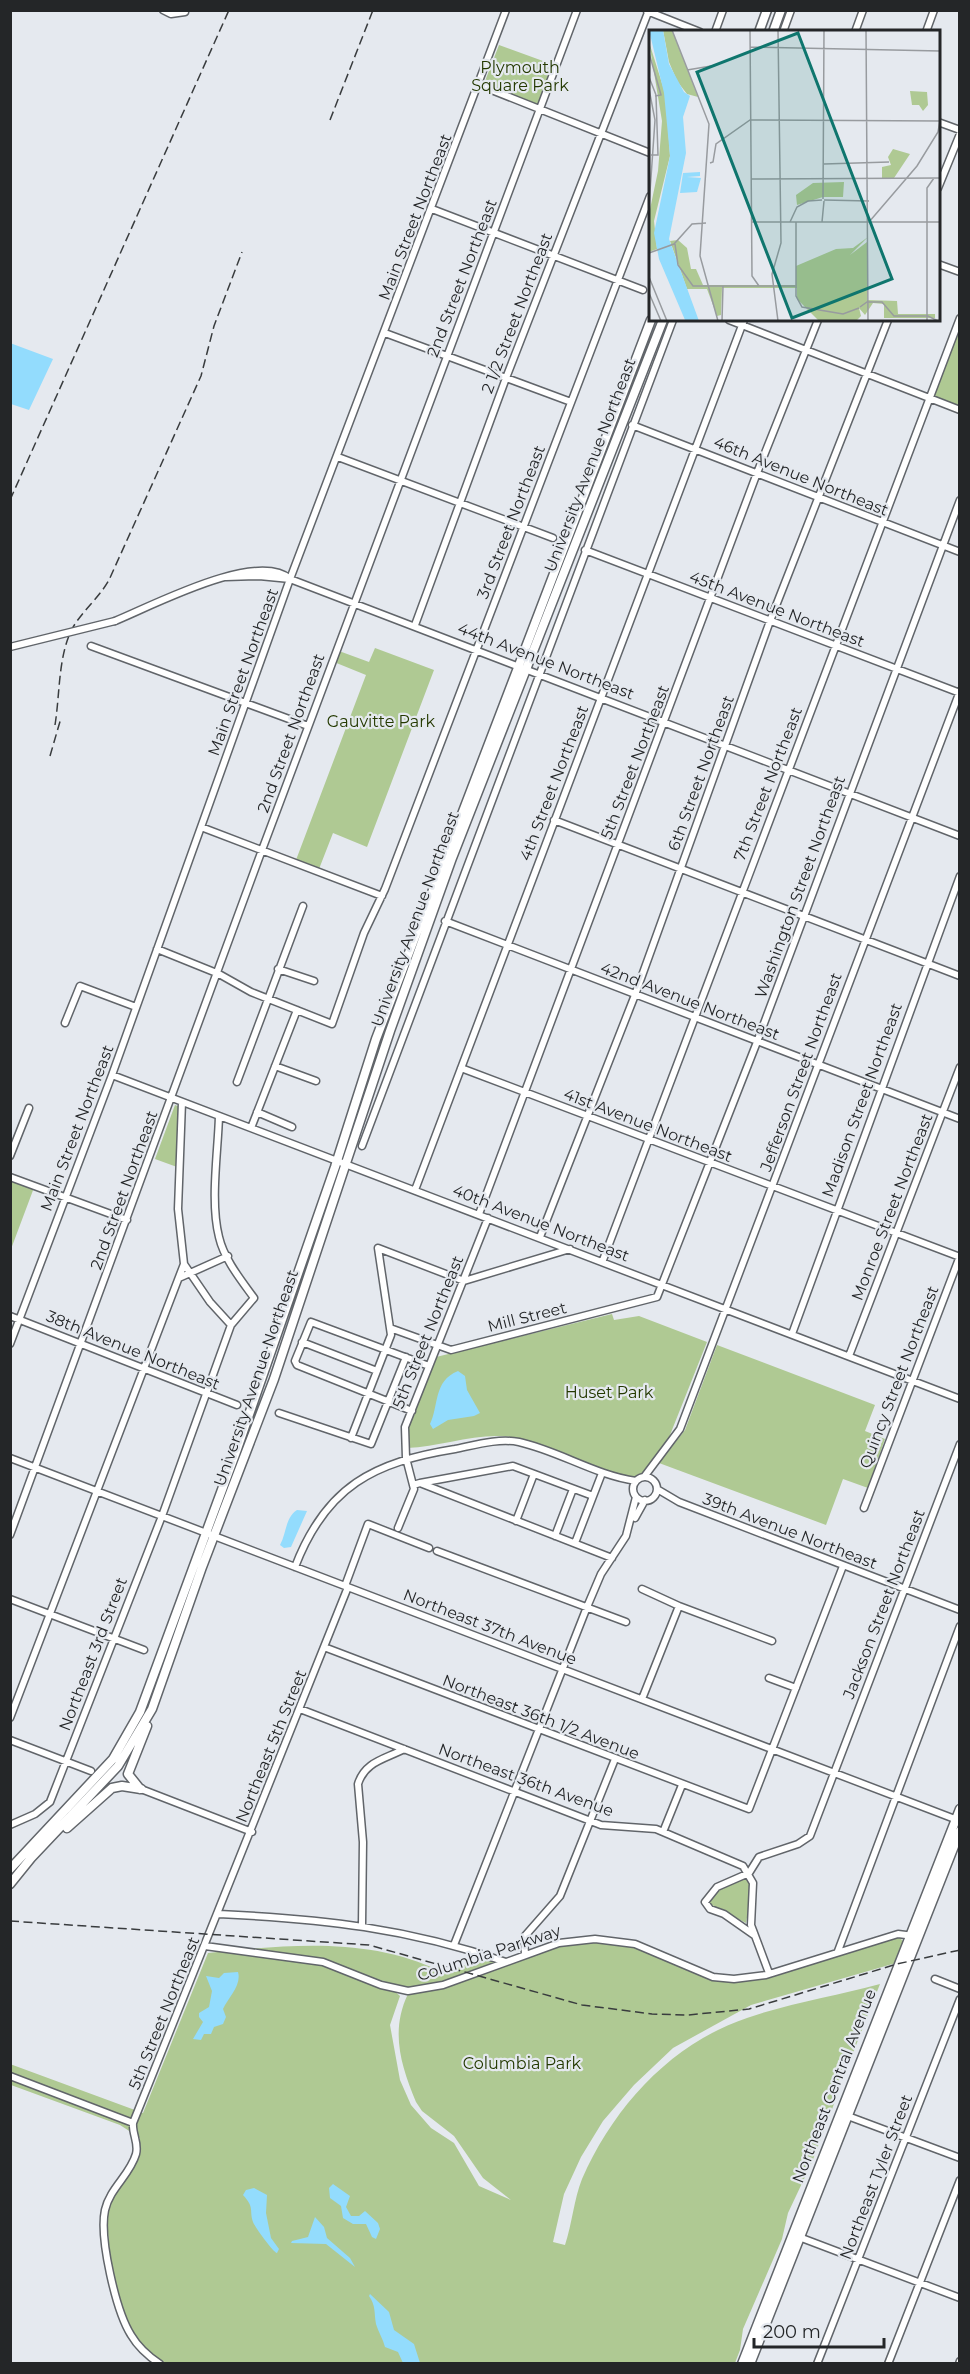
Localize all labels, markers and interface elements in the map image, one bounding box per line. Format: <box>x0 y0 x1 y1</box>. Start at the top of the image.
inset map <box>649 30 940 321</box>
park label: Plymouth Square Park <box>471 58 569 95</box>
street label: Main Street Northeast <box>374 131 456 303</box>
street label: 2nd Street Northeast <box>423 196 501 360</box>
street label: 2 1/2 Street Northeast <box>478 230 557 396</box>
street label: University Avenue Northeast <box>540 355 640 575</box>
street label: 46th Avenue Northeast <box>711 432 892 520</box>
street label: 3rd Street Northeast <box>473 442 549 602</box>
street label: 45th Avenue Northeast <box>687 567 868 651</box>
street label: Main Street Northeast <box>204 585 282 758</box>
street label: 44th Avenue Northeast <box>455 619 637 704</box>
street label: 2nd Street Northeast <box>253 650 329 815</box>
street label: 5th Street Northeast <box>597 682 673 842</box>
street label: 6th Street Northeast <box>664 692 738 853</box>
street label: 4th Street Northeast <box>516 702 593 863</box>
street label: 7th Street Northeast <box>730 704 806 864</box>
park label: Gauvitte Park <box>327 712 436 731</box>
street label: Washington Street Northeast <box>751 773 849 1001</box>
street label: University Avenue Northeast <box>367 808 463 1029</box>
street label: 42nd Avenue Northeast <box>598 958 783 1044</box>
street label: Jefferson Street Northeast <box>756 970 846 1175</box>
street label: Madison Street Northeast <box>818 1000 906 1200</box>
street label: Main Street Northeast <box>36 1042 118 1214</box>
street label: 41st Avenue Northeast <box>561 1084 736 1166</box>
street label: 2nd Street Northeast <box>86 1107 162 1272</box>
street label: Monroe Street Northeast <box>847 1110 937 1303</box>
street label: 40th Avenue Northeast <box>450 1181 632 1266</box>
street label: 5th Street Northeast <box>389 1252 468 1411</box>
street label: University Avenue Northeast <box>210 1267 302 1489</box>
street label: Quincy Street Northeast <box>855 1283 943 1471</box>
street label: Mill Street <box>486 1298 569 1336</box>
street label: 38th Avenue Northeast <box>43 1306 223 1394</box>
park label: Huset Park <box>565 1383 654 1402</box>
street label: 39th Avenue Northeast <box>700 1489 880 1573</box>
street label: Jackson Street Northeast <box>839 1506 929 1702</box>
street label: Northeast 3rd Street <box>55 1574 131 1734</box>
street label: Northeast 37th Avenue <box>401 1585 579 1669</box>
street label: Northeast 5th Street <box>232 1666 311 1825</box>
street label: Northeast 36th 1/2 Avenue <box>440 1671 642 1763</box>
street label: Northeast 36th Avenue <box>436 1739 616 1821</box>
street label: Columbia Parkway <box>415 1921 563 1985</box>
street label: 5th Street Northeast <box>125 1933 204 2092</box>
street label: Northeast Central Avenue <box>788 1986 880 2186</box>
park label: Columbia Park <box>463 2054 582 2073</box>
street label: Northeast Tyler Street <box>836 2091 916 2262</box>
scale bar <box>754 2311 884 2349</box>
text: 200 m <box>763 2321 821 2343</box>

